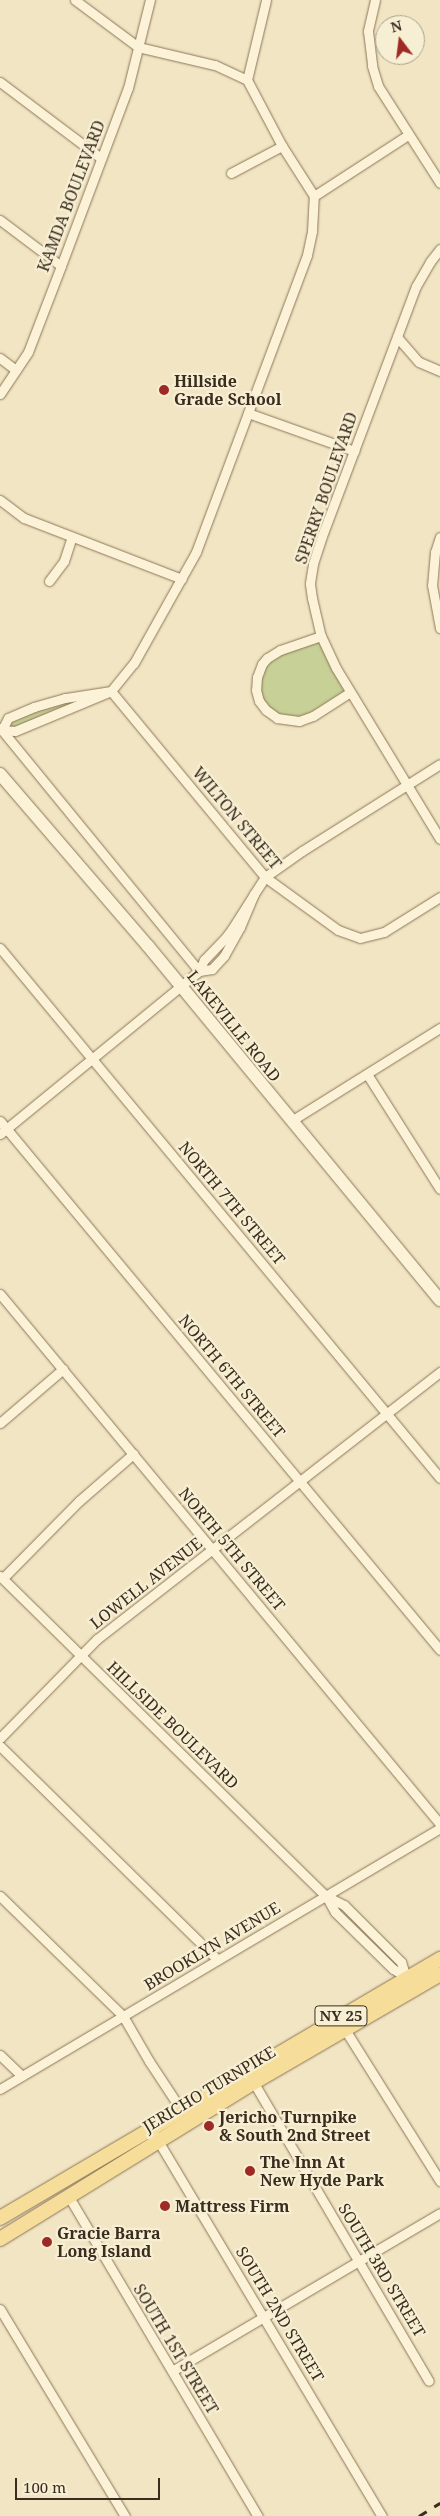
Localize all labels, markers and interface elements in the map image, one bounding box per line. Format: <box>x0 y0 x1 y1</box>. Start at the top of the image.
north arrow <box>375 15 425 65</box>
text: N <box>388 15 404 37</box>
street label: KAMDA BOULEVARD <box>33 118 109 274</box>
place label: Hillside Grade School <box>174 371 281 409</box>
marker: Hillside Grade School <box>158 384 170 396</box>
street label: SPERRY BOULEVARD <box>291 410 361 566</box>
street label: WILTON STREET <box>189 763 285 873</box>
street label: LAKEVILLE ROAD <box>183 967 285 1085</box>
street label: NORTH 7TH STREET <box>175 1137 289 1269</box>
street label: NORTH 6TH STREET <box>175 1310 289 1442</box>
street label: NORTH 5TH STREET <box>175 1483 289 1615</box>
street label: LOWELL AVENUE <box>86 1533 206 1633</box>
street label: HILLSIDE BOULEVARD <box>103 1657 243 1793</box>
street label: BROOKLYN AVENUE <box>140 1898 284 1994</box>
road number: NY 25 <box>314 2004 368 2028</box>
street label: JERICHO TURNPIKE <box>139 2042 279 2136</box>
place label: Jericho Turnpike & South 2nd Street <box>219 2107 370 2145</box>
marker: Jericho Turnpike & South 2nd Street <box>203 2120 215 2132</box>
place label: The Inn At New Hyde Park <box>260 2152 384 2190</box>
marker: The Inn At New Hyde Park <box>244 2165 256 2177</box>
place label: Mattress Firm <box>175 2196 290 2216</box>
marker: Mattress Firm <box>159 2200 171 2212</box>
street label: SOUTH 3RD STREET <box>335 2200 429 2340</box>
place label: Gracie Barra Long Island <box>57 2223 161 2261</box>
marker: Gracie Barra Long Island <box>41 2236 53 2248</box>
street label: SOUTH 2ND STREET <box>232 2243 328 2385</box>
street label: SOUTH 1ST STREET <box>130 2280 222 2418</box>
scale bar <box>18 2468 162 2500</box>
text: 100 m <box>23 2477 66 2497</box>

